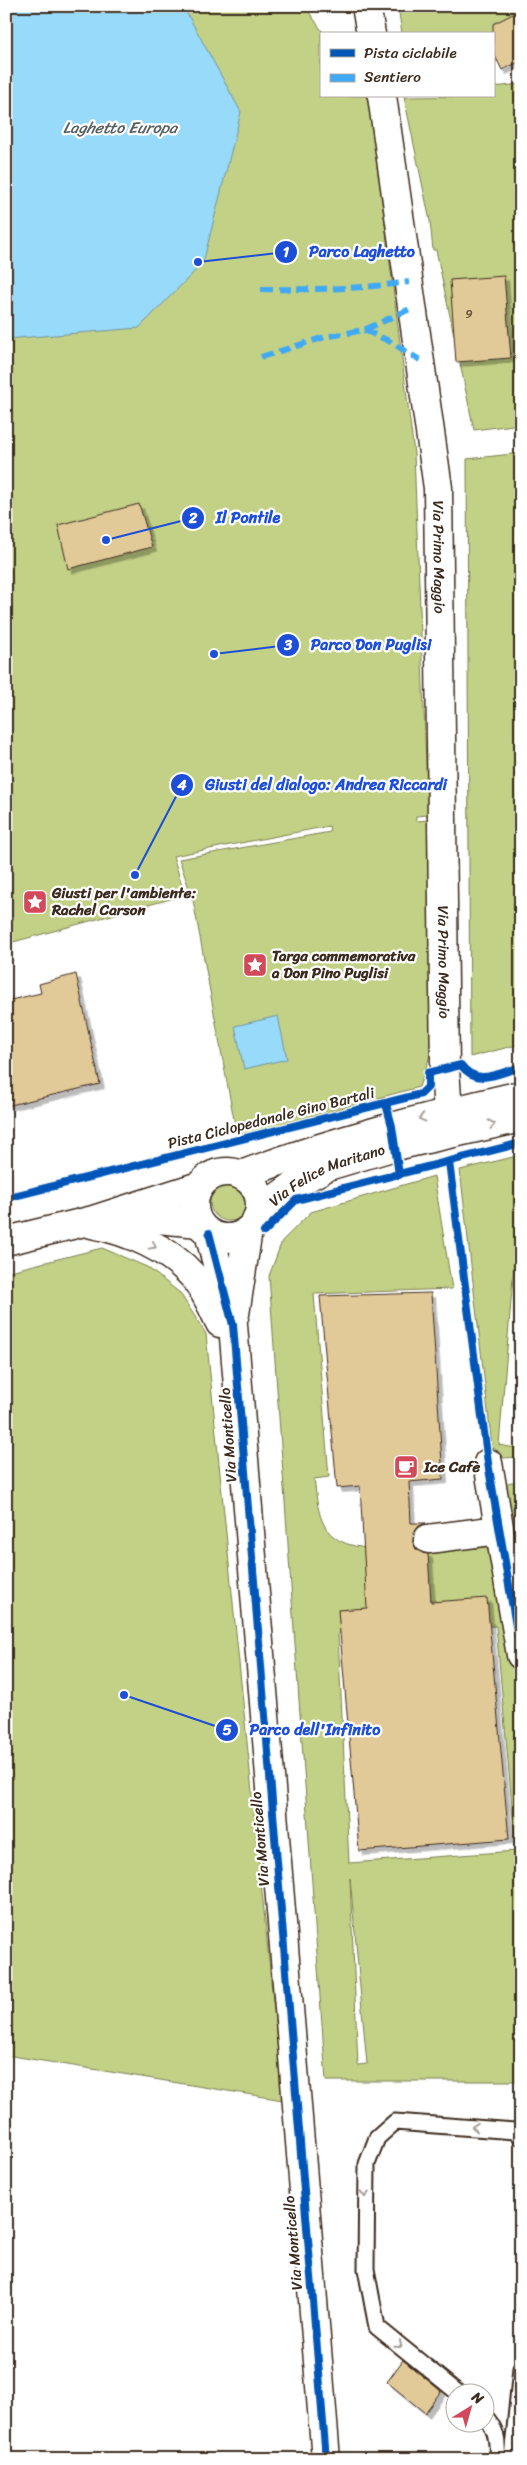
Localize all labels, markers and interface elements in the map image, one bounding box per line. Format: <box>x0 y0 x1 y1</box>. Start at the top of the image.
legend <box>320 32 494 98</box>
text: Pista ciclabile <box>364 40 457 66</box>
text: Sentiero <box>364 64 421 90</box>
water label: Laghetto Europa <box>63 113 179 142</box>
callout: Parco Laghetto <box>274 236 425 267</box>
text: Parco Laghetto <box>309 237 416 266</box>
text: 1 <box>283 239 290 265</box>
house number: 9 <box>465 303 473 325</box>
street label: Via Primo Maggio <box>425 500 453 614</box>
callout: Il Pontile <box>180 502 290 533</box>
text: Il Pontile <box>215 503 281 532</box>
text: 2 <box>188 505 198 531</box>
callout: Parco Don Puglisi <box>275 629 442 660</box>
text: Parco Don Puglisi <box>311 630 432 659</box>
text: 3 <box>283 632 293 658</box>
callout: Giusti del dialogo: Andrea Riccardi <box>170 769 457 800</box>
text: Giusti del dialogo: Andrea Riccardi <box>204 770 449 799</box>
text: 4 <box>176 772 187 798</box>
place label: Giusti per l'ambiente: Rachel Carson <box>51 880 197 923</box>
place icon: Giusti per l'ambiente: Rachel Carson <box>22 889 48 915</box>
street label: Via Primo Maggio <box>430 905 457 1019</box>
place label: Targa commemorativa a Don Pino Puglisi <box>271 943 416 986</box>
place icon: Targa commemorativa a Don Pino Puglisi <box>242 952 268 978</box>
street label: Pista Ciclopedonale Gino Bartali <box>165 1079 378 1156</box>
one-way arrow <box>418 1112 427 1123</box>
one-way arrow <box>488 1119 497 1130</box>
street label: Via Felice Maritano <box>262 1137 389 1213</box>
one-way arrow <box>147 1240 156 1250</box>
street label: Via Monticello <box>212 1386 244 1483</box>
cafe icon: Ice Cafè <box>393 1454 419 1480</box>
place label: Ice Cafè <box>423 1454 480 1480</box>
callout: Parco dell'Infinito <box>215 1714 390 1745</box>
text: Parco dell'Infinito <box>250 1715 381 1744</box>
text: 5 <box>222 1717 232 1743</box>
street label: Via Monticello <box>243 1790 277 1887</box>
one-way arrow <box>471 2122 479 2133</box>
one-way arrow <box>360 2190 371 2198</box>
street label: Via Monticello <box>276 2194 310 2291</box>
one-way arrow <box>393 2340 402 2348</box>
north arrow <box>444 2382 494 2432</box>
text: N <box>465 2385 489 2411</box>

